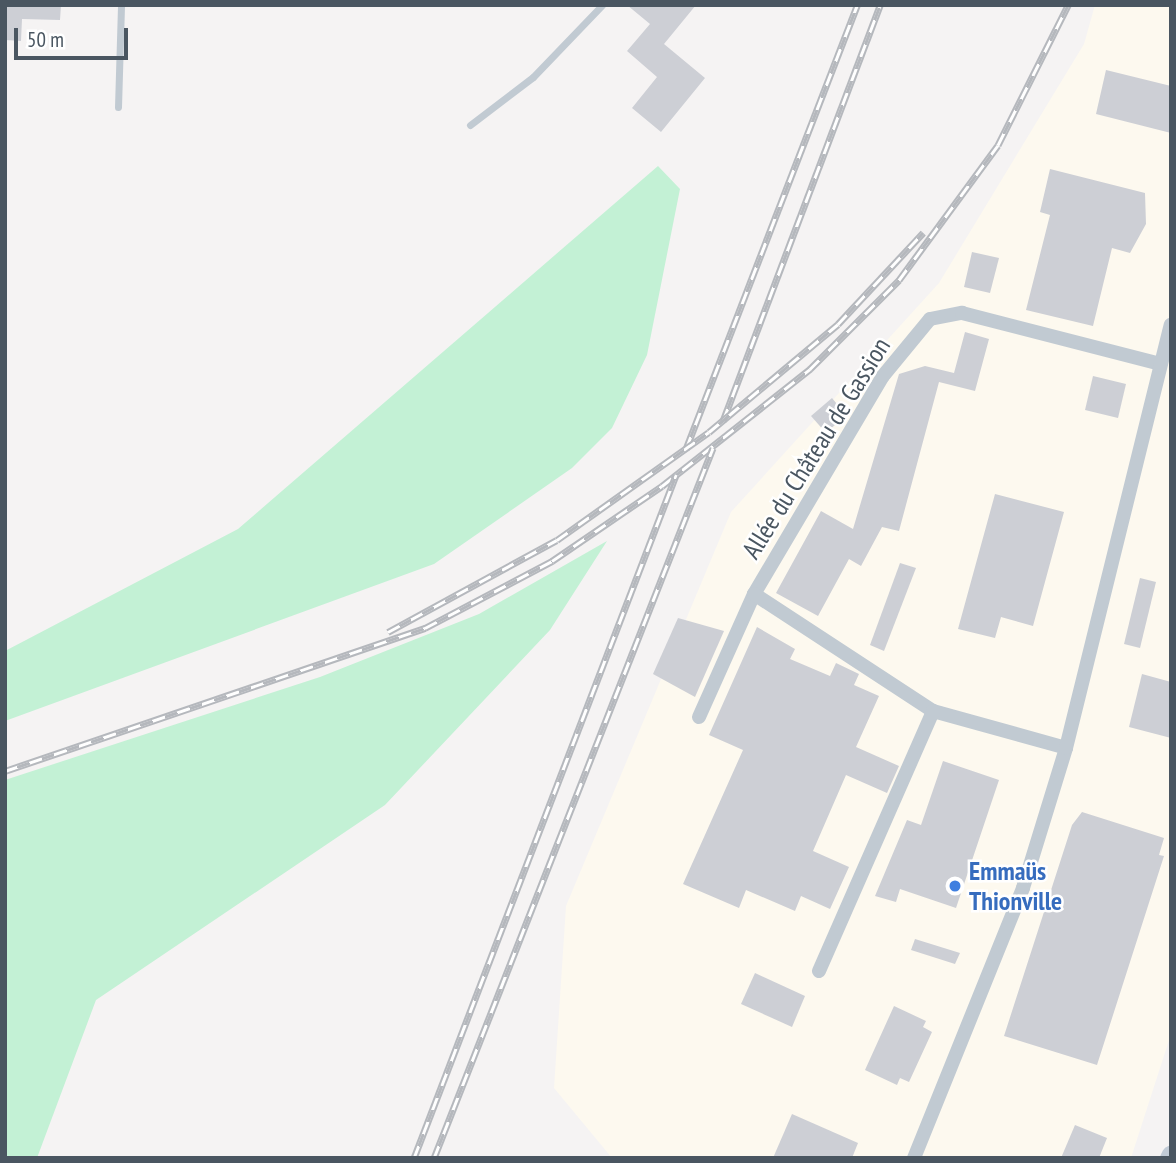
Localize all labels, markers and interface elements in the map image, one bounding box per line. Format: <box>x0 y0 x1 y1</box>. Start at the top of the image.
scale bar <box>18 14 131 58</box>
text: 50 m <box>27 26 64 53</box>
street label: Allée du Château de Gassion <box>735 332 897 564</box>
place label: Emmaüs Thionville <box>969 855 1062 917</box>
marker: Emmaüs Thionville <box>947 878 963 894</box>

